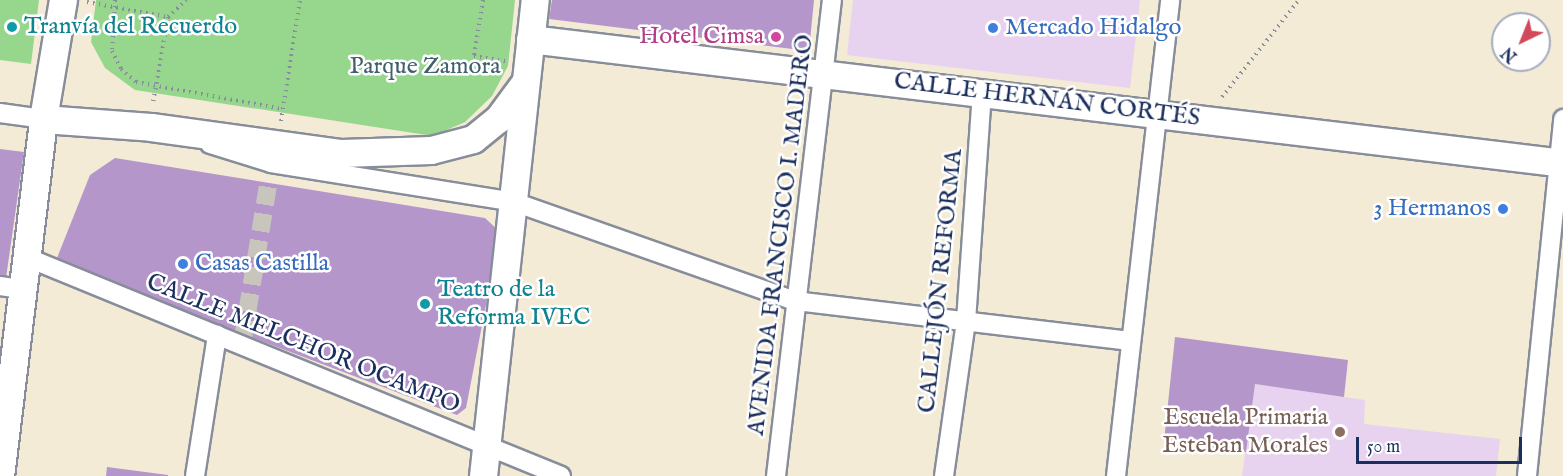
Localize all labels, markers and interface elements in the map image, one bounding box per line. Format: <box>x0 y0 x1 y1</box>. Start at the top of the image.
north arrow <box>1491 12 1551 72</box>
place label: Tranvía del Recuerdo <box>24 13 237 41</box>
place label: Mercado Hidalgo <box>1005 14 1181 42</box>
marker: Tranvía del Recuerdo <box>5 20 19 34</box>
marker: Mercado Hidalgo <box>986 21 1000 35</box>
place label: Hotel Cimsa <box>639 23 764 51</box>
marker: Hotel Cimsa <box>769 30 783 44</box>
street label: AVENIDA FRANCISCO I. MADERO <box>742 33 820 437</box>
text: N <box>1498 42 1522 66</box>
park label: Parque Zamora <box>349 53 501 81</box>
street label: CALLE HERNÁN CORTÉS <box>892 67 1202 133</box>
street label: CALLEJÓN REFORMA <box>913 148 969 414</box>
place label: 3 Hermanos <box>1374 195 1491 223</box>
marker: 3 Hermanos <box>1496 202 1510 216</box>
place label: Casas Castilla <box>195 250 329 278</box>
marker: Casas Castilla <box>176 257 190 271</box>
street label: CALLE MELCHOR OCAMPO <box>142 268 464 420</box>
place label: Teatro de la Reforma IVEC <box>437 276 590 332</box>
marker: Teatro de la Reforma IVEC <box>418 297 432 311</box>
place label: Escuela Primaria Esteban Morales <box>1162 404 1328 460</box>
marker: Escuela Primaria Esteban Morales <box>1333 425 1347 439</box>
scale bar <box>1359 425 1526 463</box>
text: 50 m <box>1367 436 1400 459</box>

